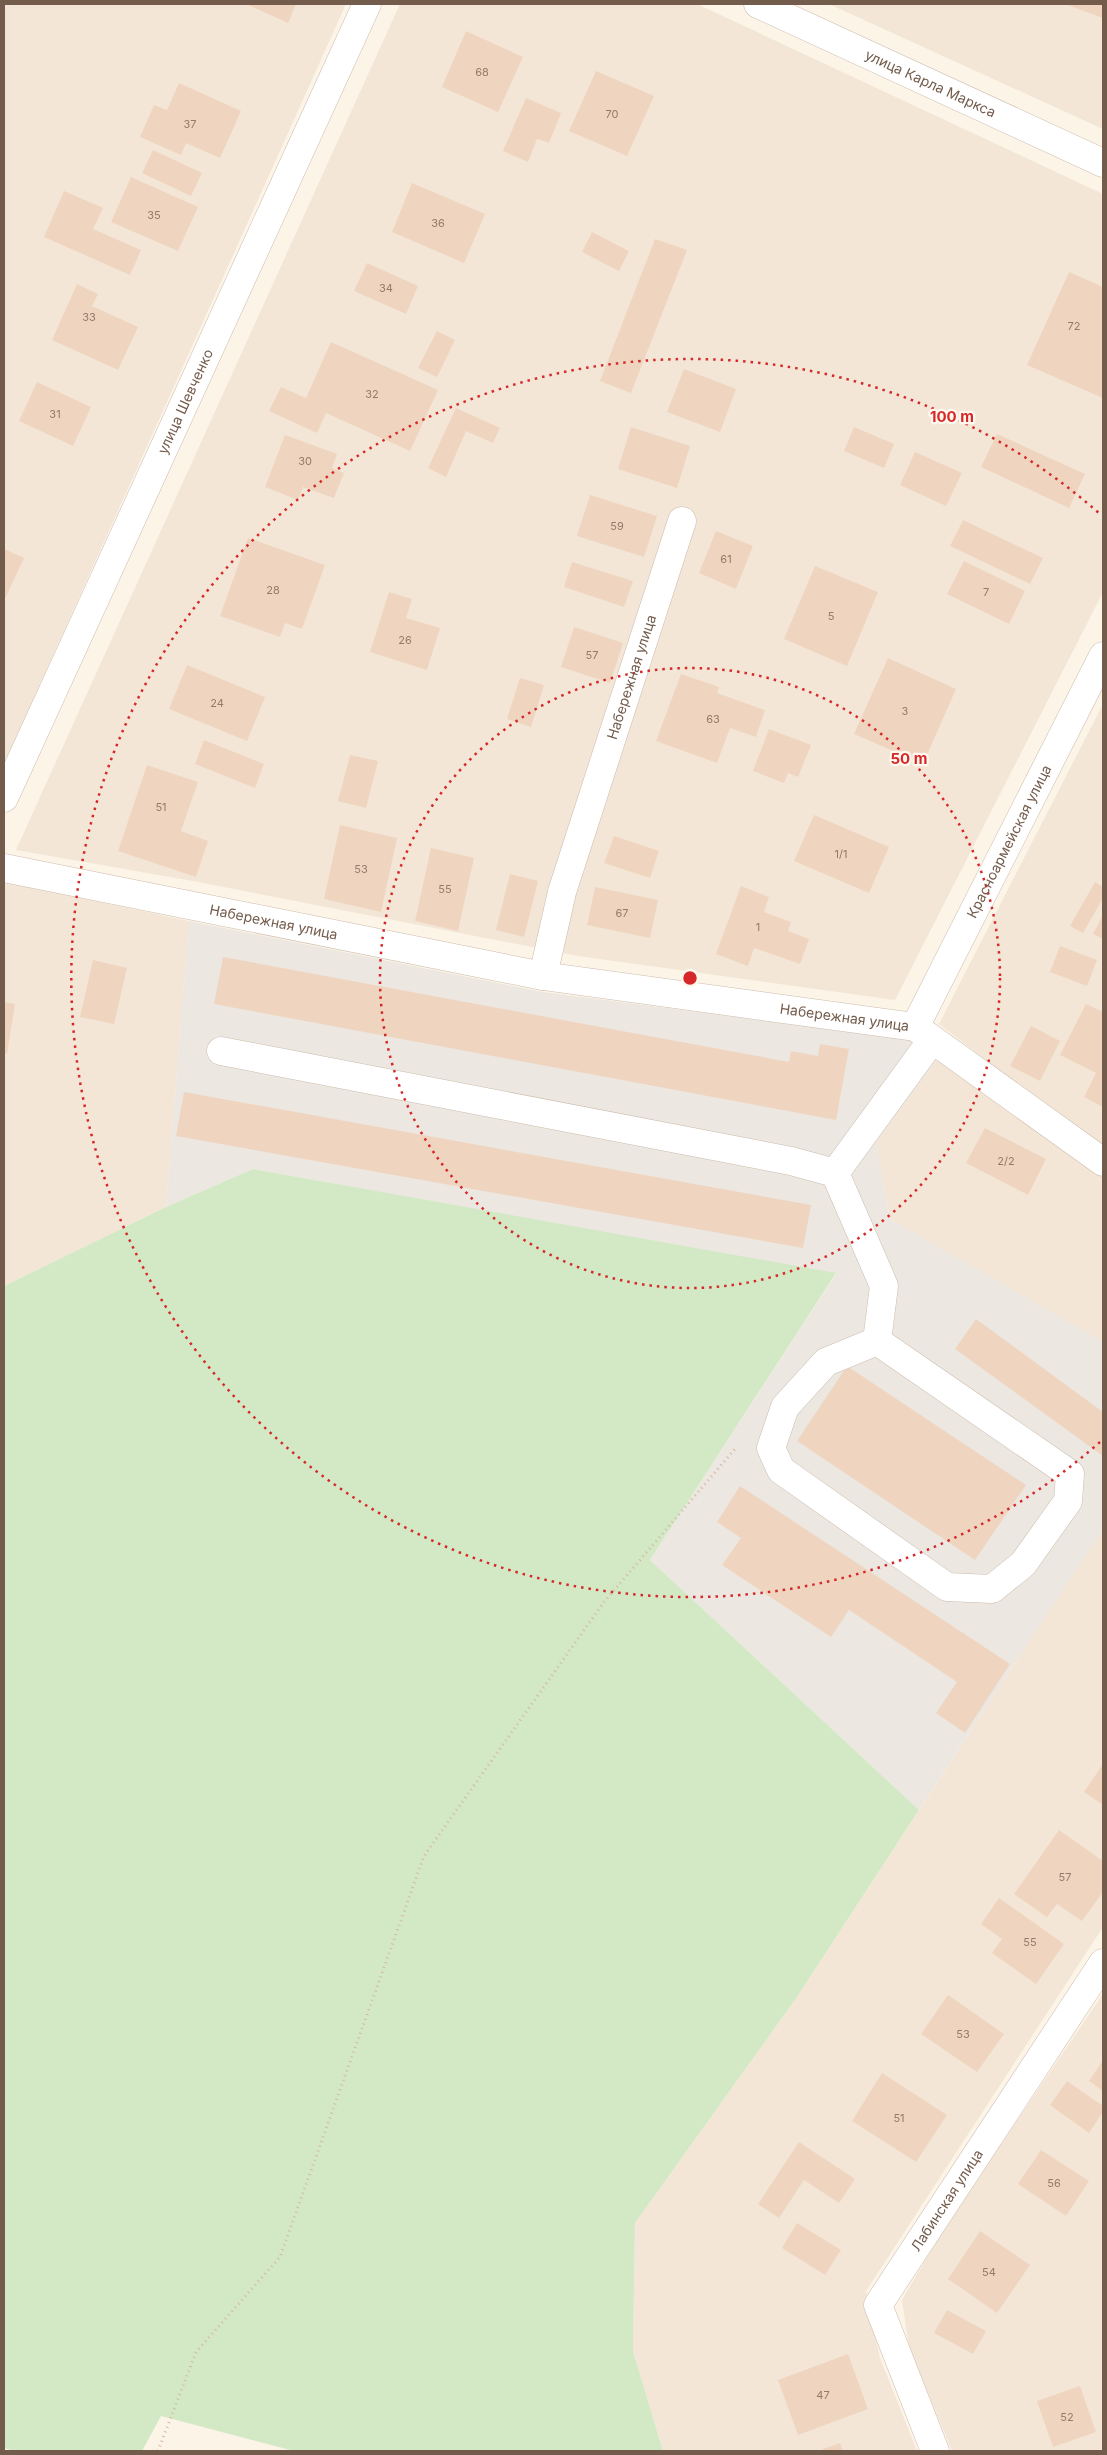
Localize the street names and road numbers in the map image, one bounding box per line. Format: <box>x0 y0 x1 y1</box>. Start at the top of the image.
street label: улица Карла Маркса <box>863 46 999 120</box>
street label: улица Шевченко <box>154 346 216 456</box>
street label: Набережная улица <box>603 612 659 741</box>
street label: Красноармейская улица <box>963 762 1054 921</box>
street label: Набережная улица <box>208 900 339 943</box>
street label: Набережная улица <box>779 1000 910 1034</box>
street label: Лабинская улица <box>907 2146 986 2254</box>

